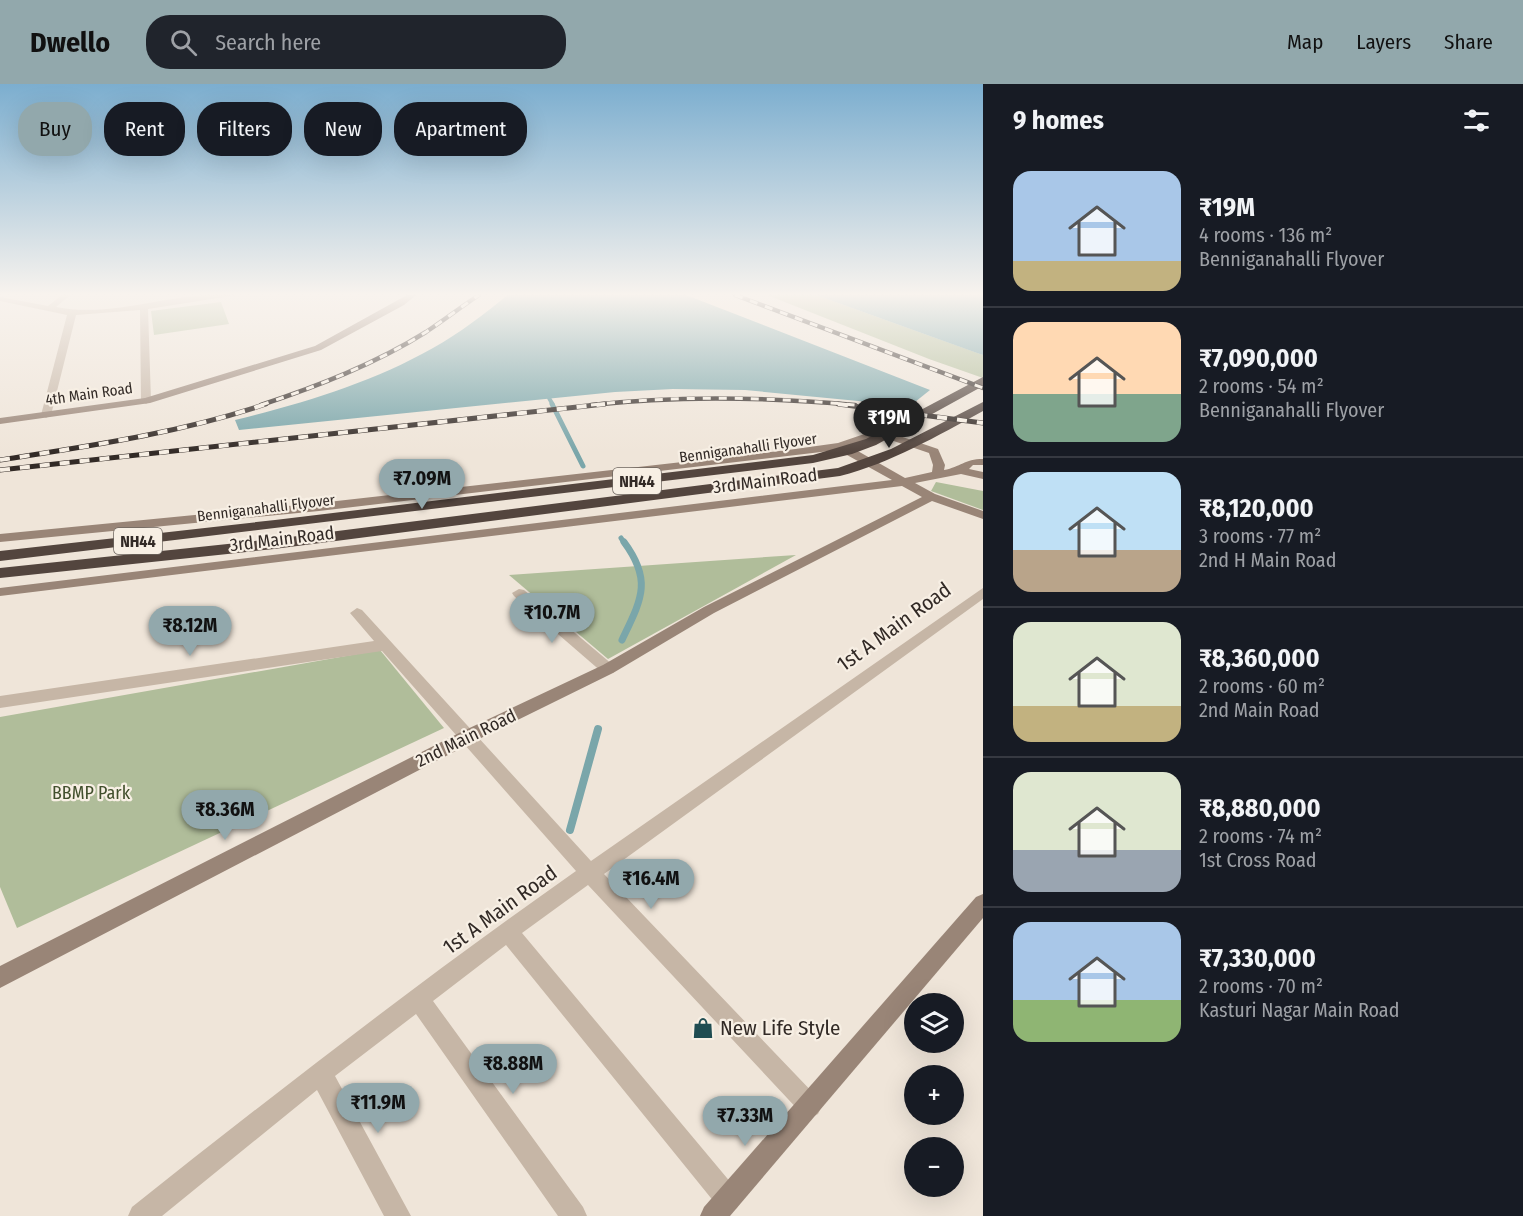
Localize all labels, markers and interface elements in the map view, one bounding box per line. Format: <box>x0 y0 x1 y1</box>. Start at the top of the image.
search box <box>146 15 566 69</box>
text: Dwello <box>30 26 110 59</box>
icon: search <box>167 26 200 59</box>
text: Search here <box>215 29 321 56</box>
text: Map <box>1287 29 1323 55</box>
text: Layers <box>1356 29 1411 55</box>
text: Share <box>1444 29 1493 55</box>
chip: Buy <box>18 102 92 156</box>
chip: Rent <box>104 102 185 156</box>
chip: Filters <box>197 102 292 156</box>
chip: New <box>304 102 382 156</box>
chip: Apartment <box>394 102 527 156</box>
icon: filters <box>1460 104 1493 137</box>
text: 9 homes <box>1013 105 1104 136</box>
text: ₹19M <box>1199 192 1255 223</box>
icon: home <box>1061 195 1133 267</box>
text: 4 rooms · 136 m² <box>1199 223 1332 247</box>
text: Benniganahalli Flyover <box>1199 247 1384 271</box>
text: ₹7,090,000 <box>1199 343 1318 374</box>
icon: home <box>1061 346 1133 418</box>
text: 2 rooms · 54 m² <box>1199 374 1324 398</box>
street label: 4th Main Road <box>44 379 134 409</box>
pin: ₹19M <box>853 398 925 449</box>
text: Benniganahalli Flyover <box>1199 398 1384 422</box>
text: ₹19M <box>868 405 910 429</box>
street label: Benniganahalli Flyover <box>678 429 819 467</box>
pin: ₹7.09M <box>373 459 471 510</box>
street label: 3rd Main Road <box>712 464 818 498</box>
text: ₹7.09M <box>393 466 451 490</box>
road number: NH44 <box>613 468 661 494</box>
street label: Benniganahalli Flyover <box>196 491 337 525</box>
text: ₹8,120,000 <box>1199 493 1314 524</box>
icon: home <box>1061 496 1133 568</box>
street label: 3rd Main Road <box>229 522 335 556</box>
text: 3 rooms · 77 m² <box>1199 524 1321 548</box>
road number: NH44 <box>114 528 162 554</box>
text: 2nd H Main Road <box>1199 548 1336 572</box>
street label: 1st A Main Road <box>832 577 956 677</box>
pin: ₹10.7M <box>503 593 601 644</box>
text: ₹10.7M <box>524 600 580 624</box>
pin: ₹8.12M <box>141 606 239 657</box>
text: ₹8.12M <box>163 613 217 637</box>
text: ₹8,360,000 <box>1199 643 1320 674</box>
icon: home <box>1061 646 1133 718</box>
text: 2 rooms · 60 m² <box>1199 674 1325 698</box>
text: 2nd Main Road <box>1199 698 1320 722</box>
street label: 2nd Main Road <box>412 704 520 772</box>
park label: BBMP Park <box>52 782 131 804</box>
pin: ₹8.36M <box>176 790 274 841</box>
text: ₹8,880,000 <box>1199 793 1321 824</box>
icon: home <box>1061 796 1133 868</box>
text: ₹8.36M <box>195 797 255 821</box>
text: 2 rooms · 74 m² <box>1199 824 1322 848</box>
text: 1st Cross Road <box>1199 848 1316 872</box>
pin: ₹16.4M <box>602 859 700 910</box>
street label: 1st A Main Road <box>438 860 562 960</box>
text: ₹16.4M <box>622 866 680 890</box>
text: ₹7,330,000 <box>1199 943 1316 974</box>
icon: home <box>1061 946 1133 1018</box>
text: 2 rooms · 70 m² <box>1199 974 1323 998</box>
map controls <box>904 993 964 1197</box>
button: layers <box>904 993 964 1053</box>
text: Kasturi Nagar Main Road <box>1199 998 1399 1022</box>
place label: New Life Style <box>720 1015 840 1041</box>
shop icon: New Life Style <box>691 1016 715 1040</box>
pin: ₹8.88M <box>464 1044 562 1095</box>
text: ₹8.88M <box>483 1051 543 1075</box>
button: + <box>904 1065 964 1125</box>
pin: ₹11.9M <box>329 1083 427 1134</box>
text: ₹11.9M <box>350 1090 406 1114</box>
pin: ₹7.33M <box>696 1096 794 1147</box>
text: ₹7.33M <box>717 1103 773 1127</box>
button: − <box>904 1137 964 1197</box>

